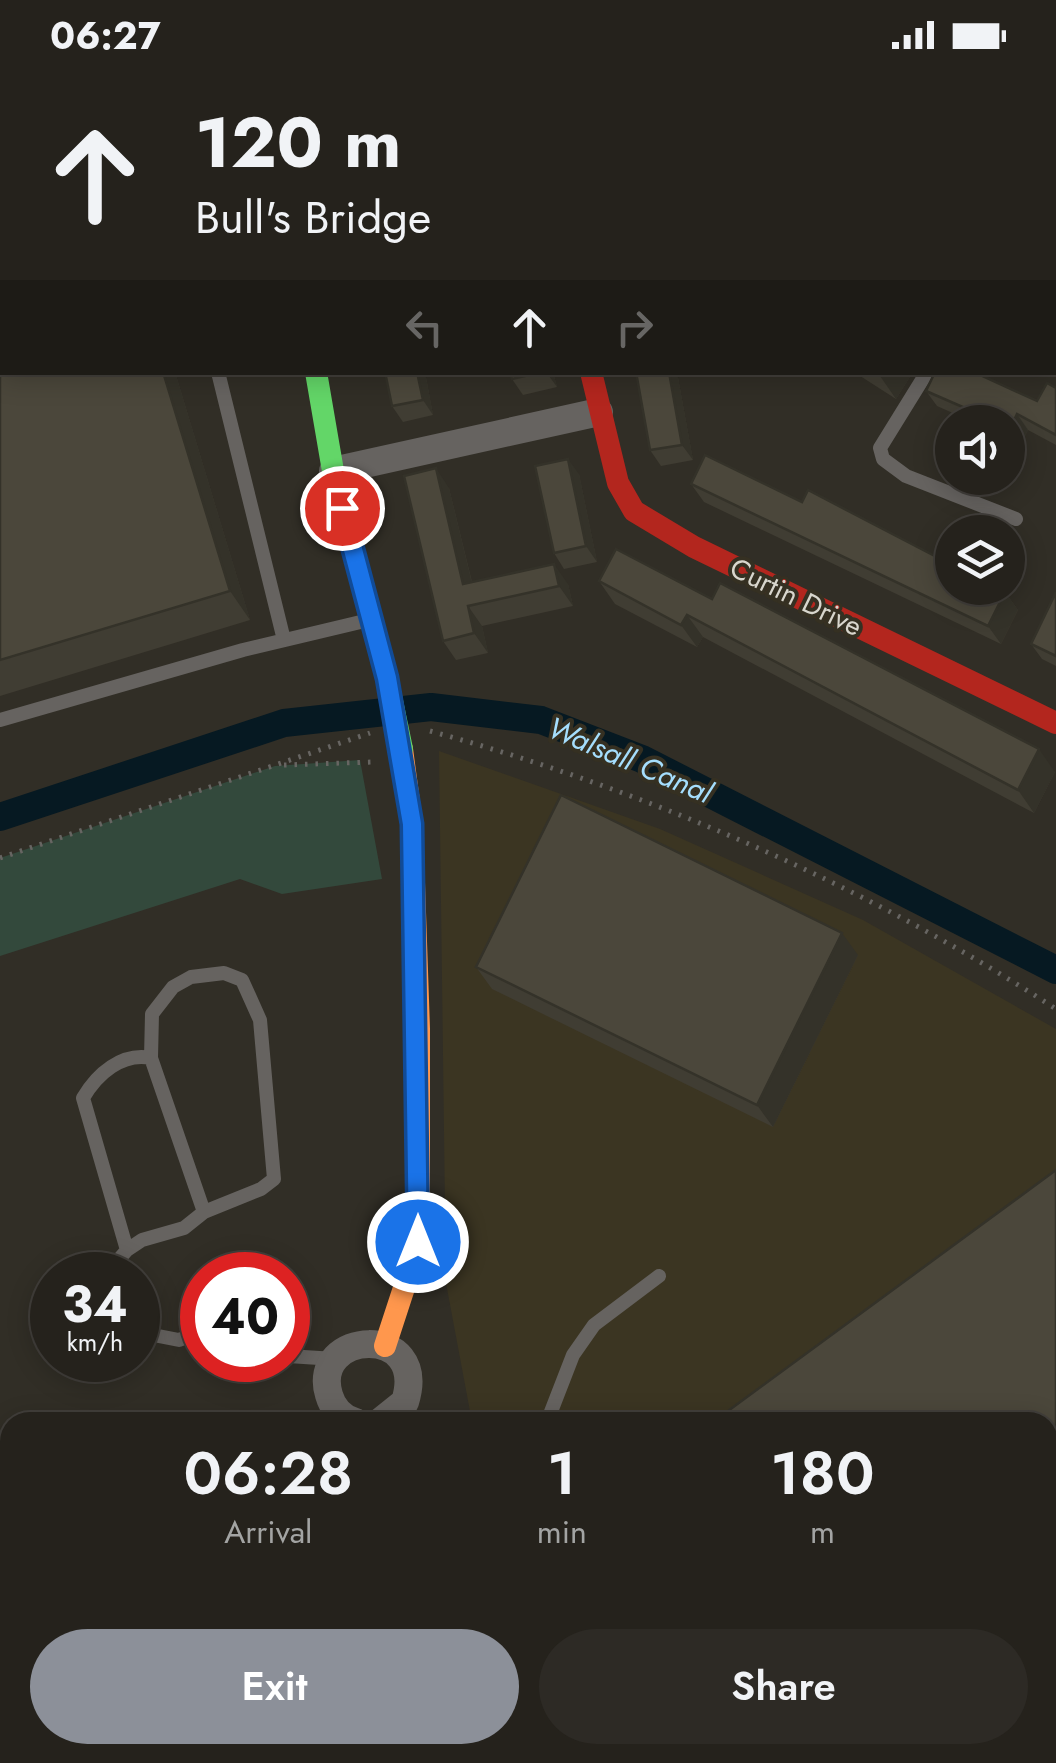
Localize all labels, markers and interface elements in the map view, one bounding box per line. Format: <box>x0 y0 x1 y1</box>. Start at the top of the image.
text: 06:27 <box>50 8 161 63</box>
text: 120 m <box>195 92 401 193</box>
icon: ahead <box>30 110 160 240</box>
text: Bull's Bridge <box>195 185 431 250</box>
icon: left <box>397 300 452 355</box>
icon: ahead <box>502 300 557 355</box>
icon: right <box>607 300 662 355</box>
map controls <box>935 405 1025 605</box>
button: sound <box>935 405 1025 495</box>
pin <box>300 466 385 551</box>
icon: arrive <box>315 481 370 536</box>
button: layers <box>935 515 1025 605</box>
street label: Curtin Drive <box>723 547 869 647</box>
water label: Walsall Canal <box>541 706 720 814</box>
position arrow <box>366 1190 470 1294</box>
speed limit sign: 40 <box>180 1252 310 1382</box>
text: 34 <box>62 1268 128 1341</box>
text: km/h <box>67 1324 123 1360</box>
text: 06:28 <box>183 1430 353 1517</box>
text: 1 <box>547 1430 577 1517</box>
text: 180 <box>770 1430 874 1517</box>
text: Arrival <box>224 1509 312 1555</box>
text: min <box>537 1509 587 1555</box>
text: m <box>810 1509 835 1555</box>
button: Exit <box>30 1629 519 1744</box>
button: Share <box>539 1629 1028 1744</box>

